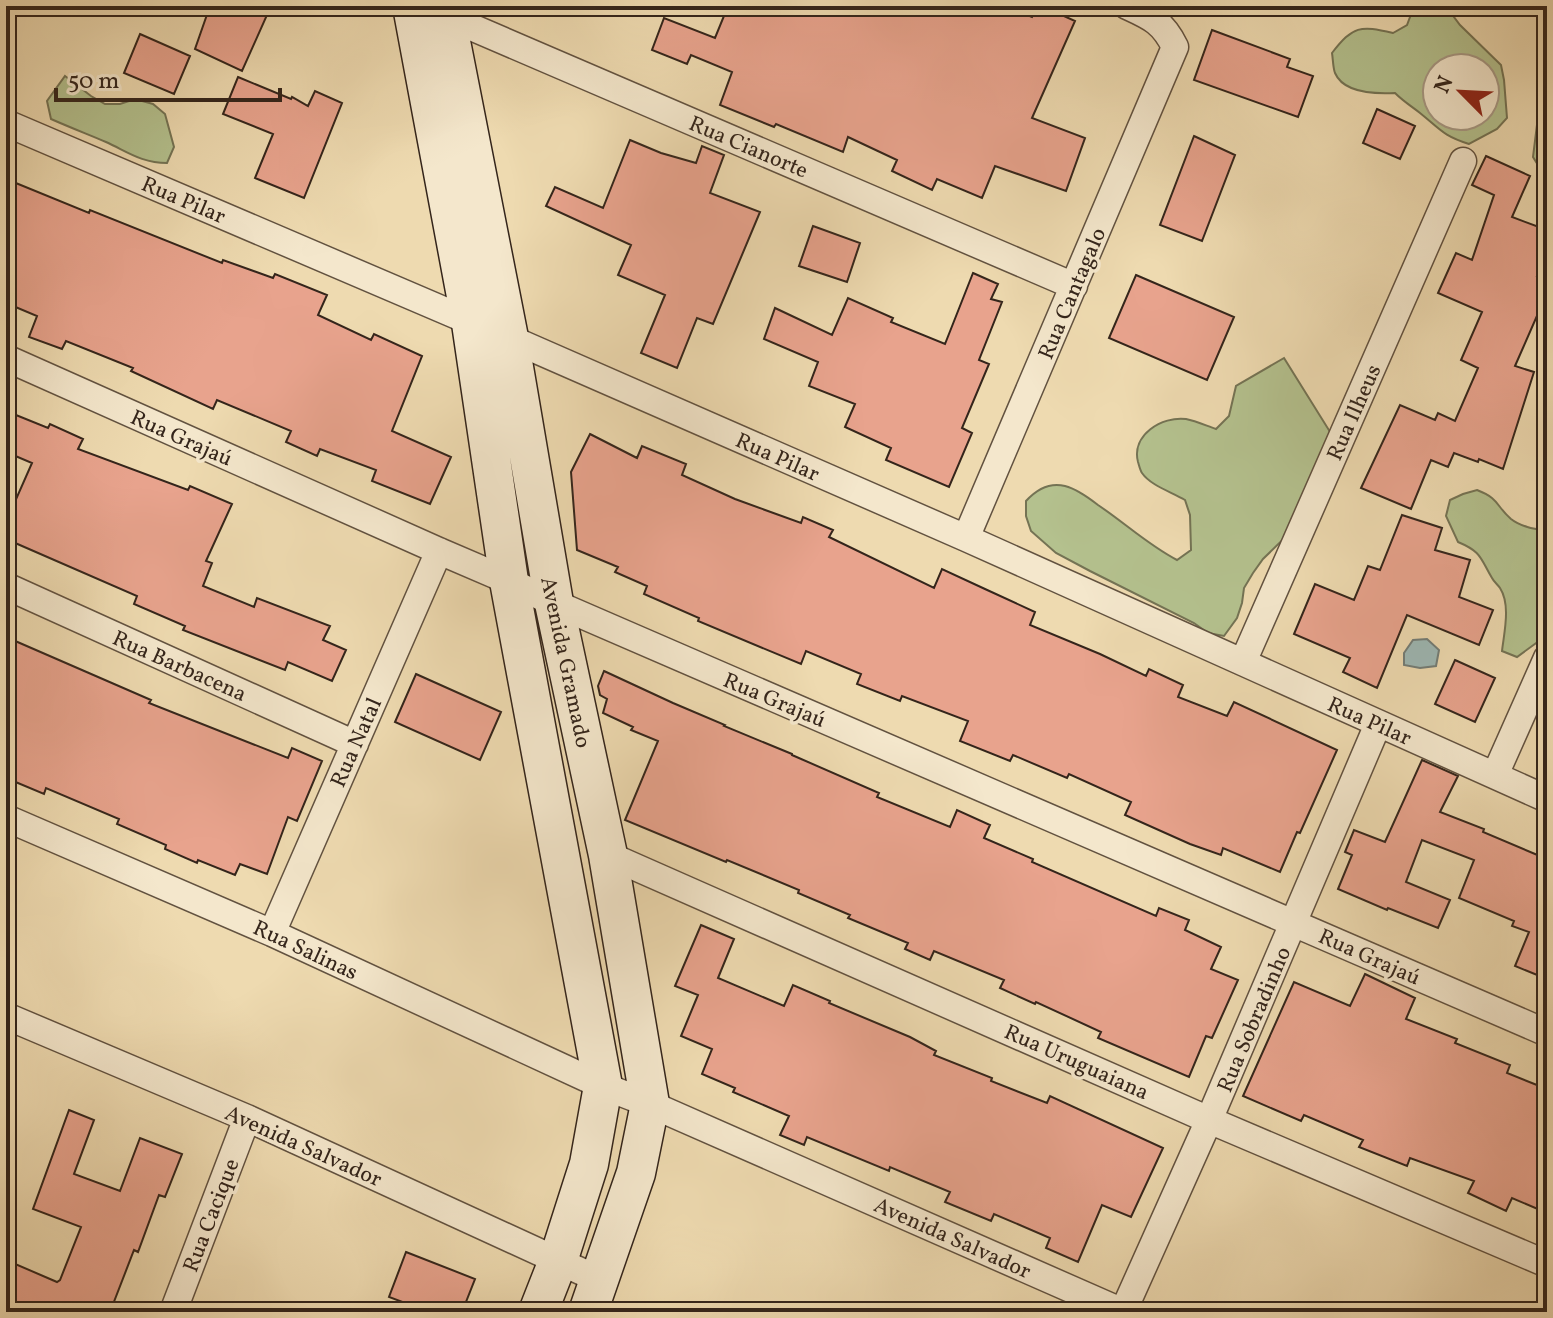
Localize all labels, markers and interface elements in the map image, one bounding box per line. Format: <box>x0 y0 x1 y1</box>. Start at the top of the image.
scale bar <box>56 52 280 102</box>
north arrow <box>1421 52 1501 132</box>
text: 50 m <box>68 65 120 99</box>
text: N <box>1428 71 1462 98</box>
street label: Rua Cianorte <box>684 109 812 187</box>
street label: Rua Pilar <box>136 170 230 233</box>
street label: Rua Cantagalo <box>1032 223 1115 365</box>
street label: Rua Ilheus <box>1320 360 1390 466</box>
street label: Rua Grajaú <box>125 403 237 476</box>
street label: Rua Pilar <box>730 426 824 491</box>
street label: Avenida Gramado <box>531 574 598 751</box>
street label: Rua Barbacena <box>107 624 251 711</box>
street label: Rua Grajaú <box>718 666 830 737</box>
street label: Rua Pilar <box>1322 690 1416 755</box>
street label: Rua Natal <box>324 693 391 793</box>
street label: Rua Salinas <box>247 913 363 989</box>
street label: Rua Grajaú <box>1313 922 1425 995</box>
street label: Rua Sobradinho <box>1211 942 1300 1098</box>
street label: Rua Uruguaiana <box>999 1017 1153 1109</box>
street label: Avenida Salvador <box>219 1099 387 1196</box>
street label: Rua Cacique <box>176 1155 248 1277</box>
street label: Avenida Salvador <box>868 1191 1036 1288</box>

